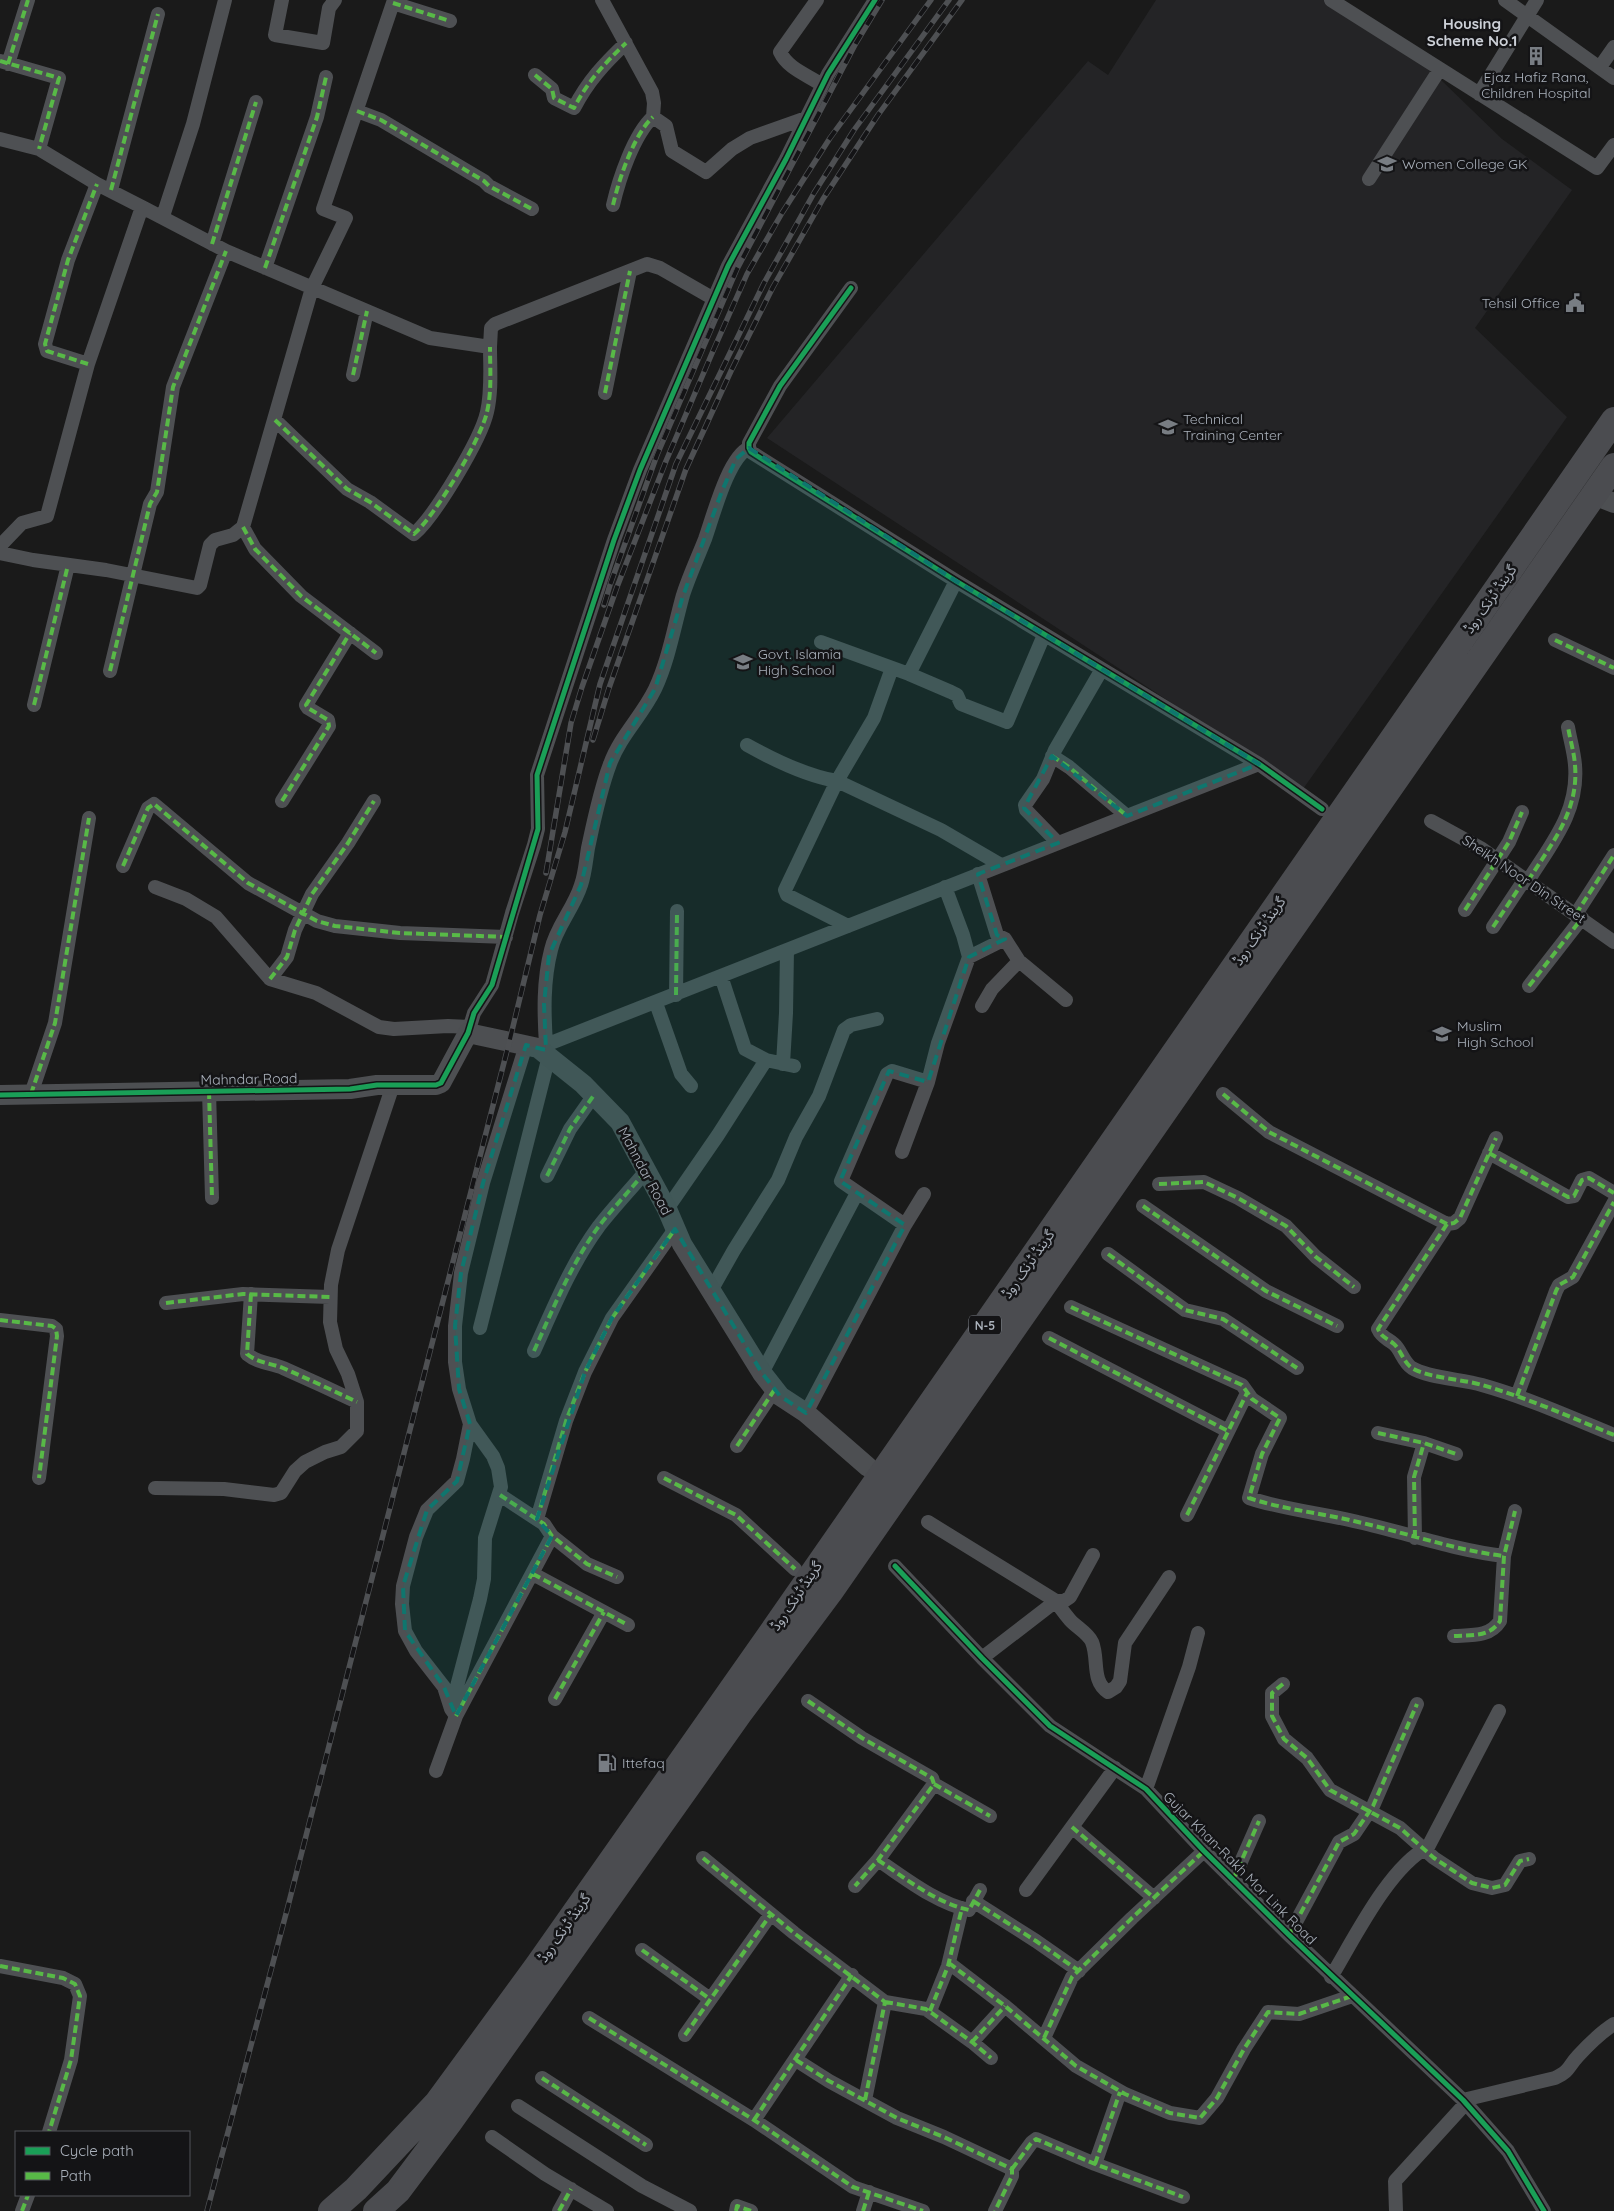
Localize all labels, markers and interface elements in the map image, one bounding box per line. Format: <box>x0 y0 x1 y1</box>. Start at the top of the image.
district label: Housing Scheme No.1 <box>1427 14 1517 50</box>
building icon: Ejaz Hafiz Rana, Children Hospital <box>1525 45 1547 67</box>
place label: Ejaz Hafiz Rana, Children Hospital <box>1481 68 1591 102</box>
school or university icon: Women College GK <box>1376 153 1398 175</box>
place label: Women College GK <box>1402 155 1527 173</box>
public building icon: Tehsil Office <box>1564 292 1586 314</box>
place label: Tehsil Office <box>1482 294 1560 312</box>
place label: Technical Training Center <box>1183 410 1283 444</box>
school or university icon: Technical Training Center <box>1157 416 1179 438</box>
street label: گرینڈ ٹرنک روڈ <box>1460 561 1520 637</box>
place label: Govt. Islamia High School <box>758 645 841 679</box>
school or university icon: Govt. Islamia High School <box>732 651 754 673</box>
street label: Sheikh Noor Din Street <box>1459 831 1590 927</box>
street label: گرینڈ ٹرنک روڈ <box>1229 893 1289 969</box>
place label: Muslim High School <box>1457 1017 1534 1051</box>
school or university icon: Muslim High School <box>1431 1023 1453 1045</box>
street label: Mahndar Road <box>200 1069 298 1089</box>
street label: Mahndar Road <box>614 1124 676 1218</box>
street label: گرینڈ ٹرنک روڈ <box>998 1226 1058 1302</box>
road number: N-5 <box>969 1316 1001 1334</box>
street label: گرینڈ ٹرنک روڈ <box>766 1558 826 1634</box>
fuel station icon: Ittefaq <box>596 1752 618 1774</box>
place label: Ittefaq <box>622 1754 665 1772</box>
street label: Gujar Khan-Rakh Mor Link Road <box>1160 1788 1320 1948</box>
street label: گرینڈ ٹرنک روڈ <box>534 1890 594 1966</box>
legend <box>15 2131 190 2196</box>
text: Cycle path <box>60 2141 134 2160</box>
text: Path <box>60 2166 92 2185</box>

